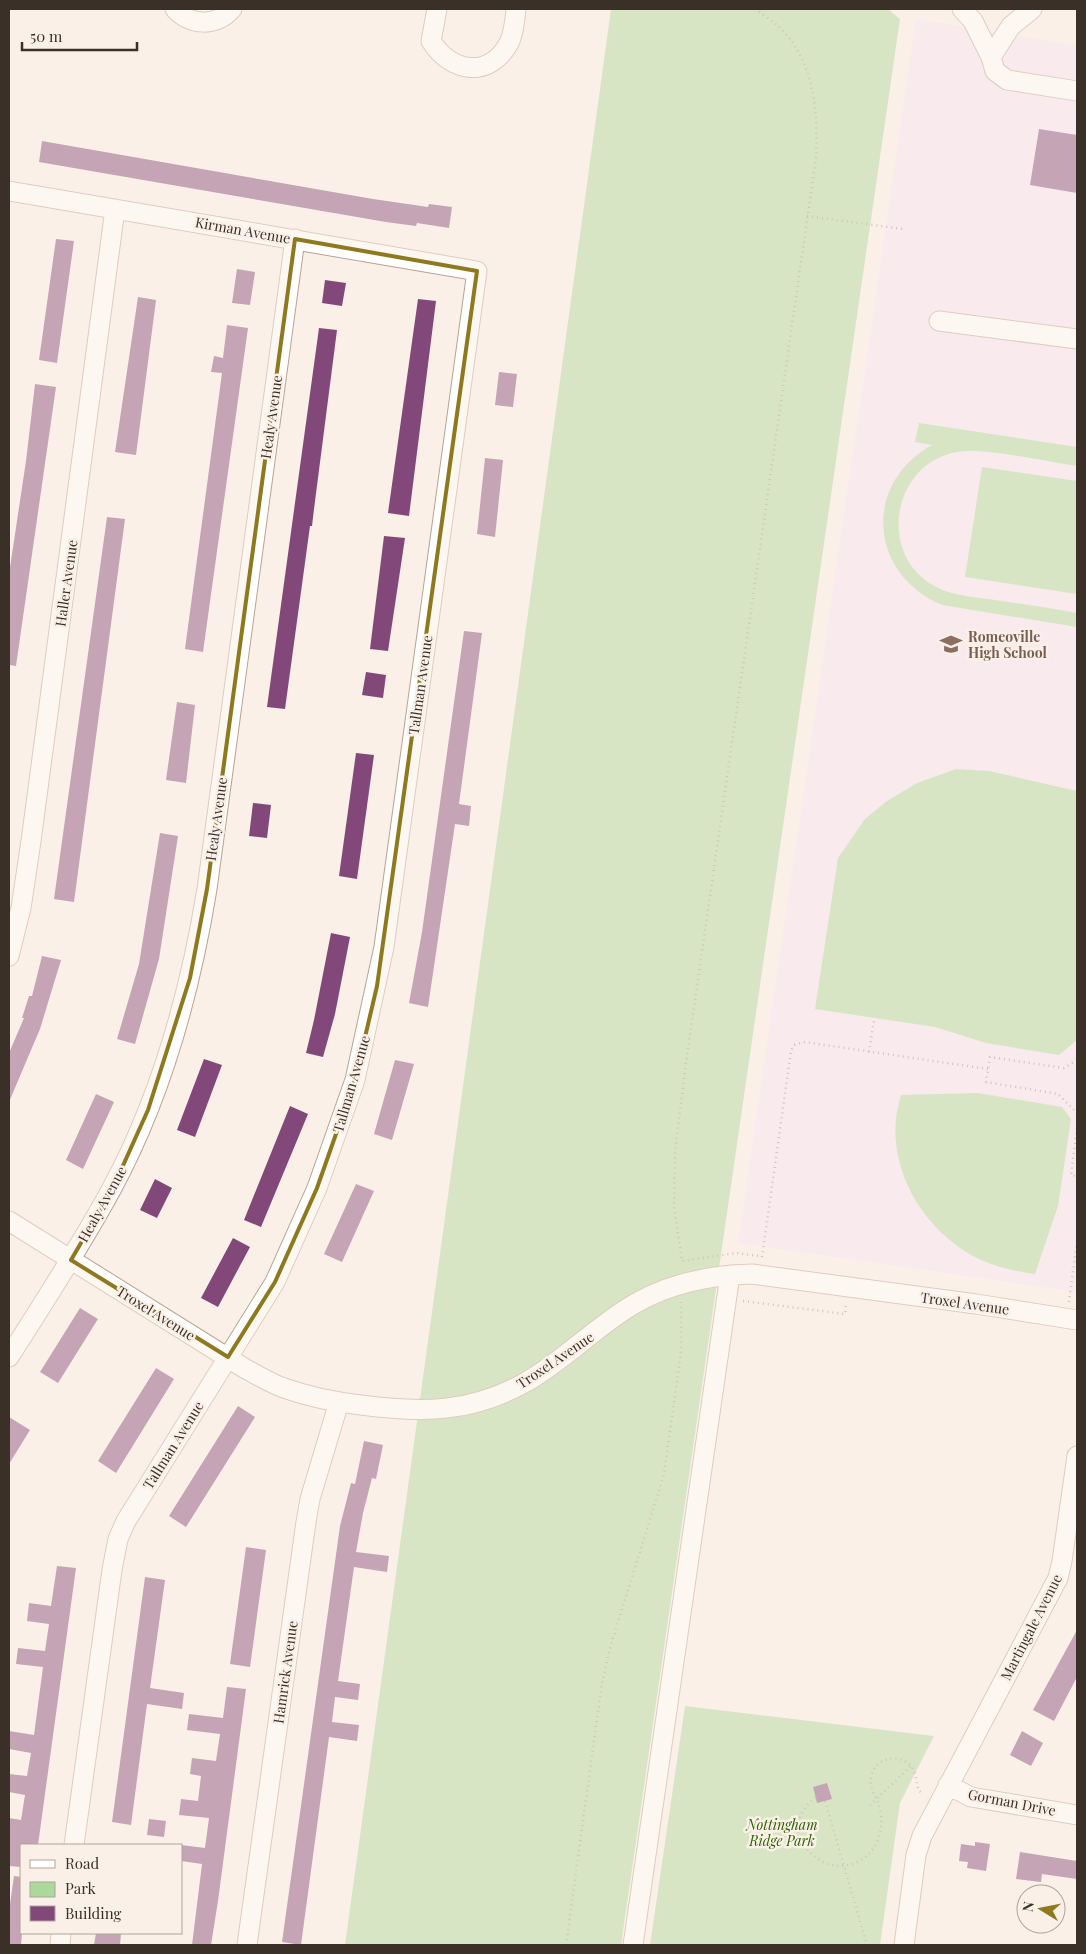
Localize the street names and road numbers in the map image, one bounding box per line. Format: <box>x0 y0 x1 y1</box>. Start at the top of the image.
street label: Kirman Avenue <box>194 212 292 248</box>
street label: Healy Avenue <box>256 374 286 460</box>
street label: Haller Avenue <box>50 538 82 628</box>
street label: Tallman Avenue <box>404 634 436 736</box>
street label: Healy Avenue <box>201 776 231 862</box>
street label: Tallman Avenue <box>328 1033 374 1135</box>
street label: Healy Avenue <box>73 1163 131 1245</box>
street label: Troxel Avenue <box>113 1281 199 1345</box>
street label: Troxel Avenue <box>919 1287 1011 1319</box>
street label: Troxel Avenue <box>513 1327 597 1393</box>
street label: Tallman Avenue <box>138 1397 208 1493</box>
street label: Martingale Avenue <box>996 1571 1066 1683</box>
street label: Hamrick Avenue <box>268 1619 302 1725</box>
street label: Gorman Drive <box>966 1784 1058 1820</box>

